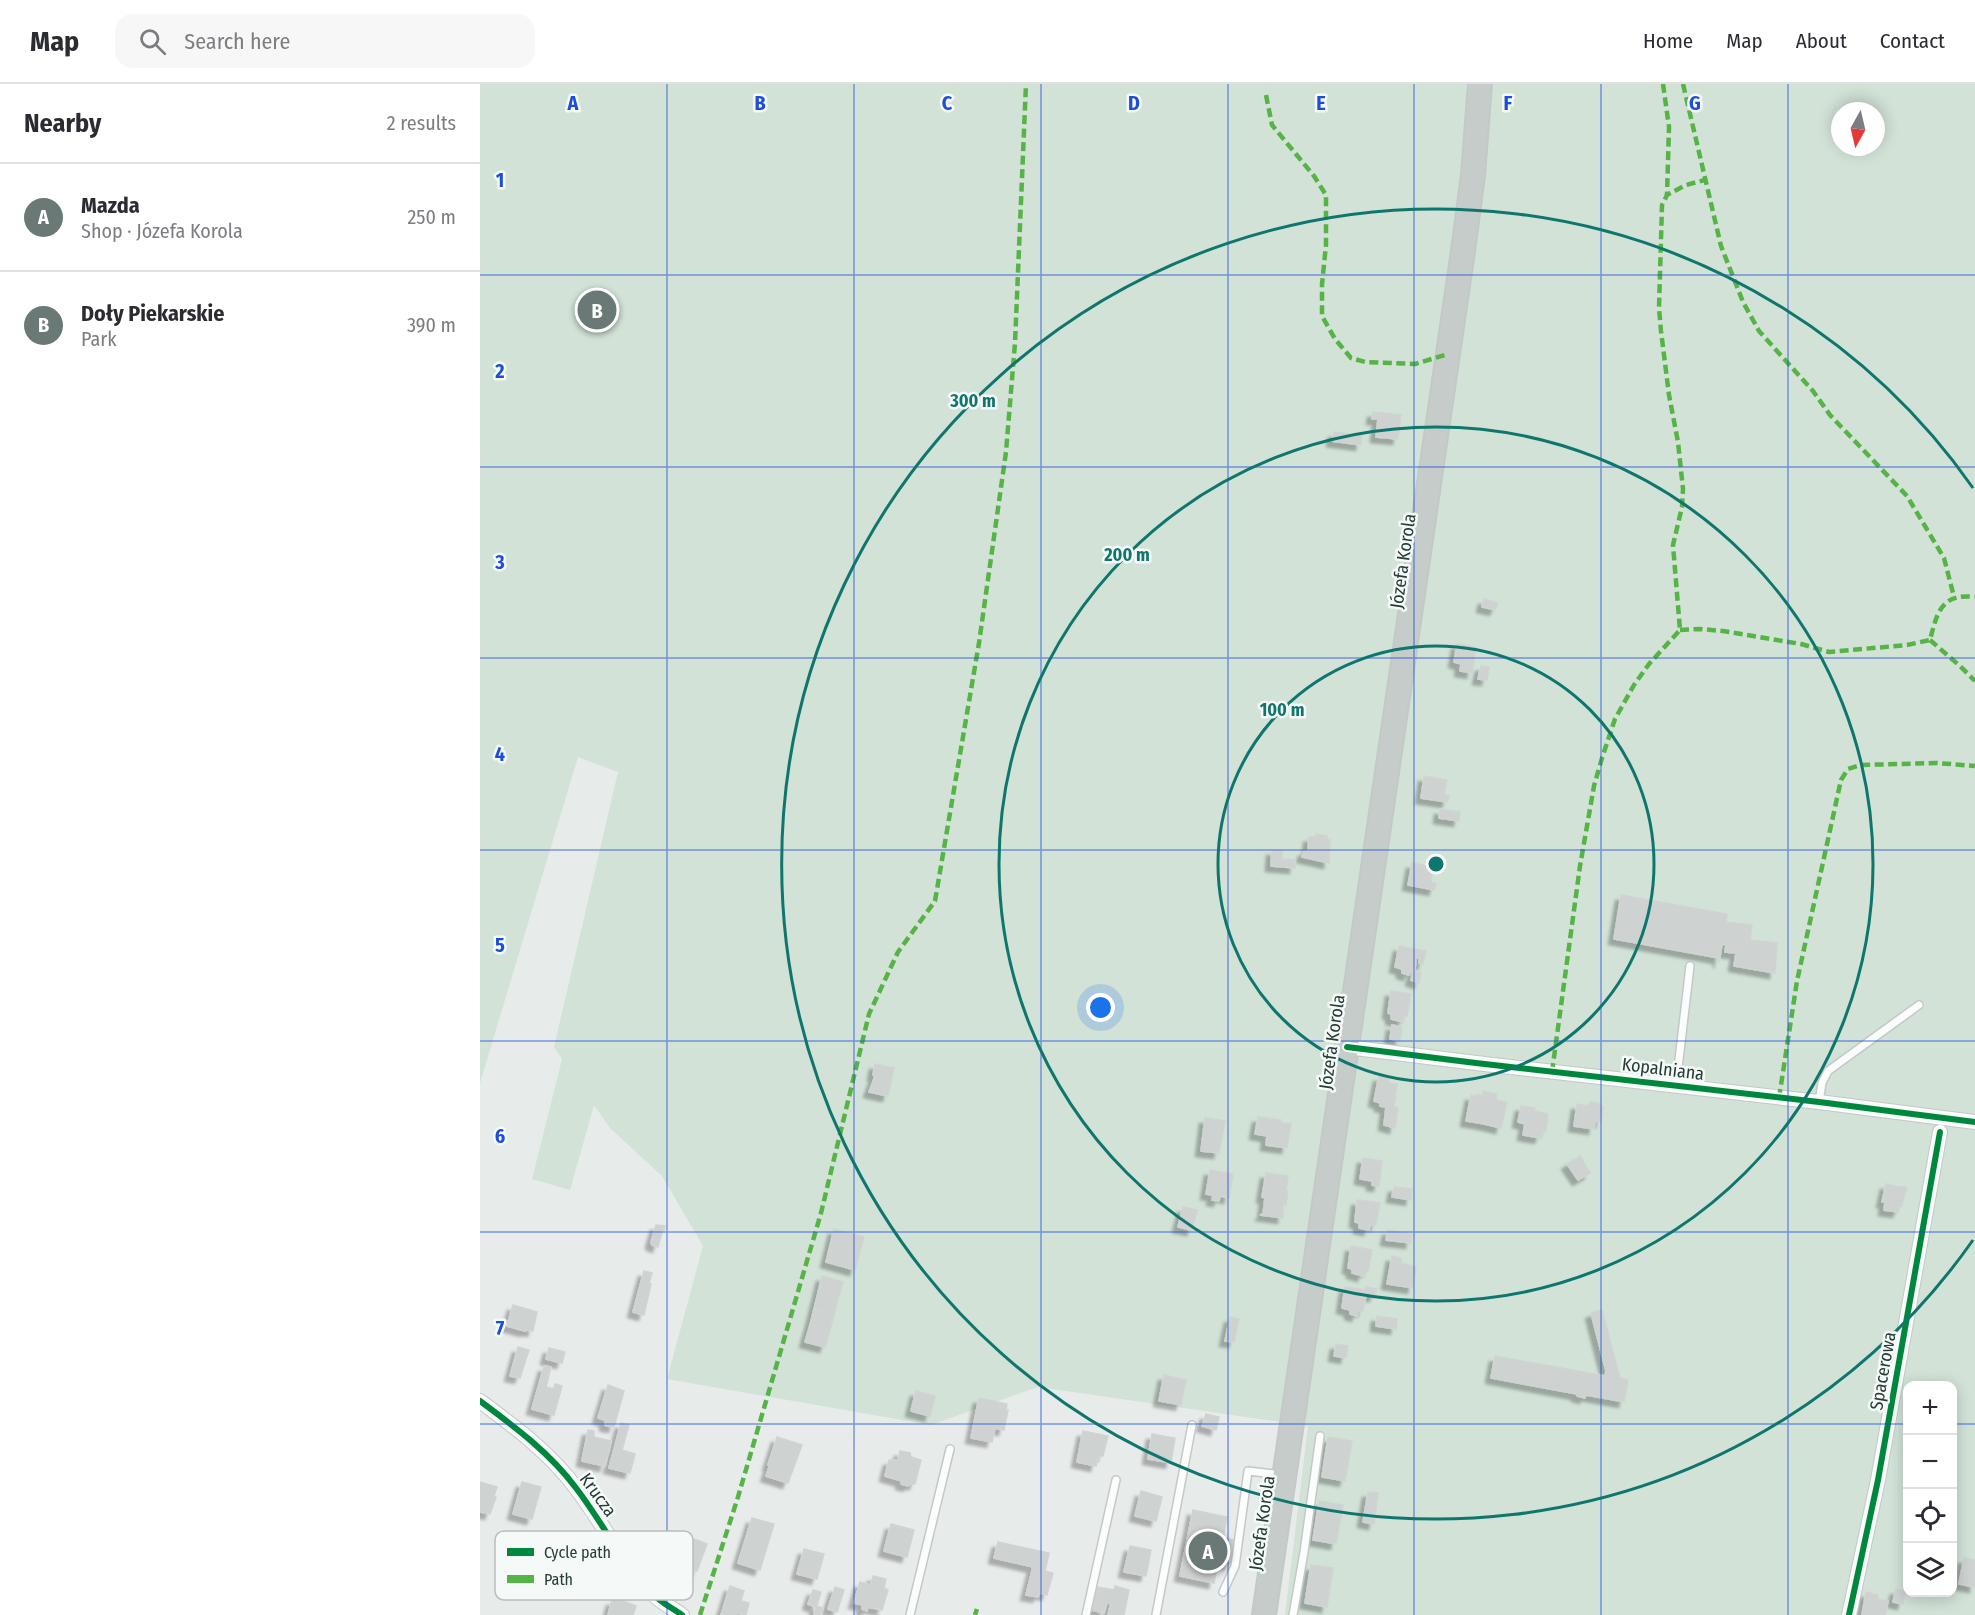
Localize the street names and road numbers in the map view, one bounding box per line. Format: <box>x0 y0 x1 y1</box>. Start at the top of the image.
street label: Józefa Korola <box>1385 512 1421 610</box>
street label: Józefa Korola <box>1314 993 1350 1091</box>
street label: Kopalniana <box>1621 1053 1706 1085</box>
street label: Spacerowa <box>1865 1330 1901 1412</box>
street label: Krucza <box>575 1469 621 1521</box>
street label: Józefa Korola <box>1244 1474 1280 1572</box>

